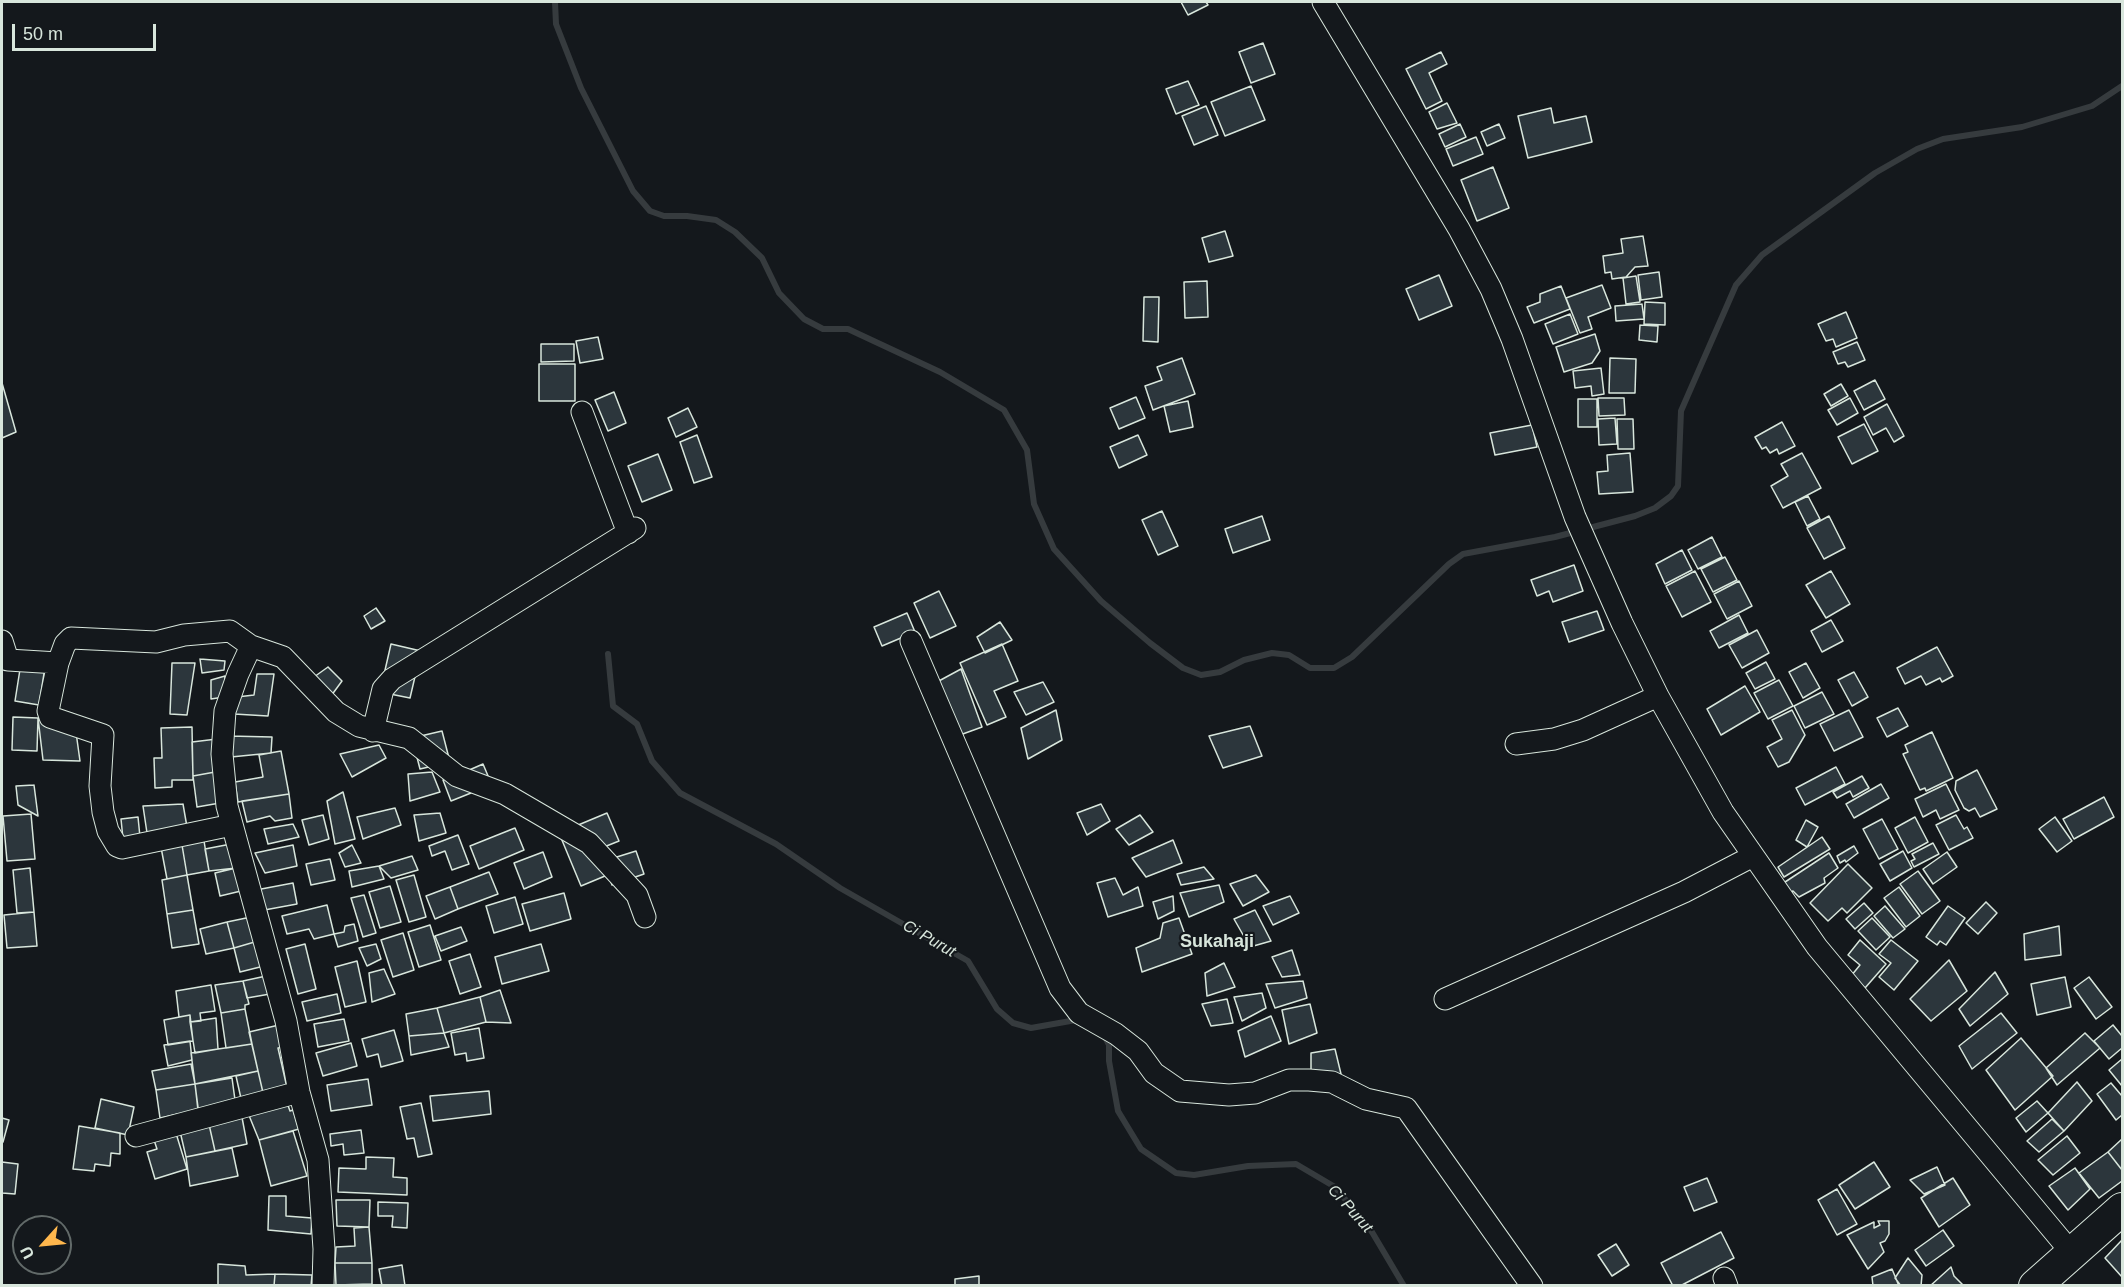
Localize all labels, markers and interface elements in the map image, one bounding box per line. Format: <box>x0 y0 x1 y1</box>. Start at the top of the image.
scale bar <box>15 12 159 50</box>
text: 50 m <box>23 24 63 44</box>
water label: Ci Purut <box>899 916 959 962</box>
district label: Sukahaji <box>1180 931 1254 953</box>
water label: Ci Purut <box>1324 1181 1376 1237</box>
north arrow <box>12 1215 72 1275</box>
text: U <box>17 1243 37 1262</box>

